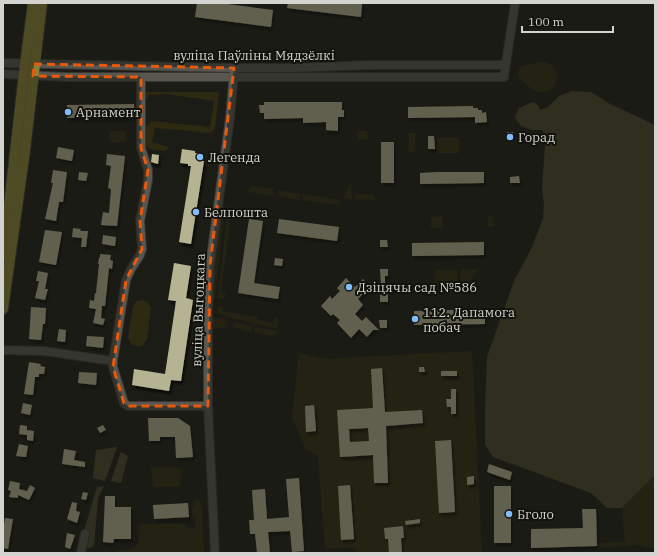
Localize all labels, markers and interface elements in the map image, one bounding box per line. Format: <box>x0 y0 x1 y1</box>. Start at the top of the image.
scale bar <box>522 8 613 34</box>
text: 100 m <box>528 14 564 29</box>
street label: вуліца Паўліны Мядзёлкі <box>173 47 335 64</box>
place label: Арнамент <box>76 104 141 121</box>
marker: Арнамент <box>63 107 73 117</box>
place label: Горад <box>518 129 555 146</box>
marker: Горад <box>505 132 515 142</box>
place label: Легенда <box>208 149 261 166</box>
marker: Легенда <box>195 152 205 162</box>
place label: Белпошта <box>204 204 268 221</box>
marker: Белпошта <box>191 207 201 217</box>
street label: вуліца Выгоцкага <box>188 253 209 367</box>
place label: Дзіцячы сад №586 <box>357 279 477 296</box>
marker: Дзіцячы сад №586 <box>344 282 354 292</box>
place label: 112. Дапамога побач <box>423 304 515 336</box>
marker: 112. Дапамога побач <box>410 314 420 324</box>
place label: Бголо <box>517 506 554 523</box>
marker: Бголо <box>504 509 514 519</box>

